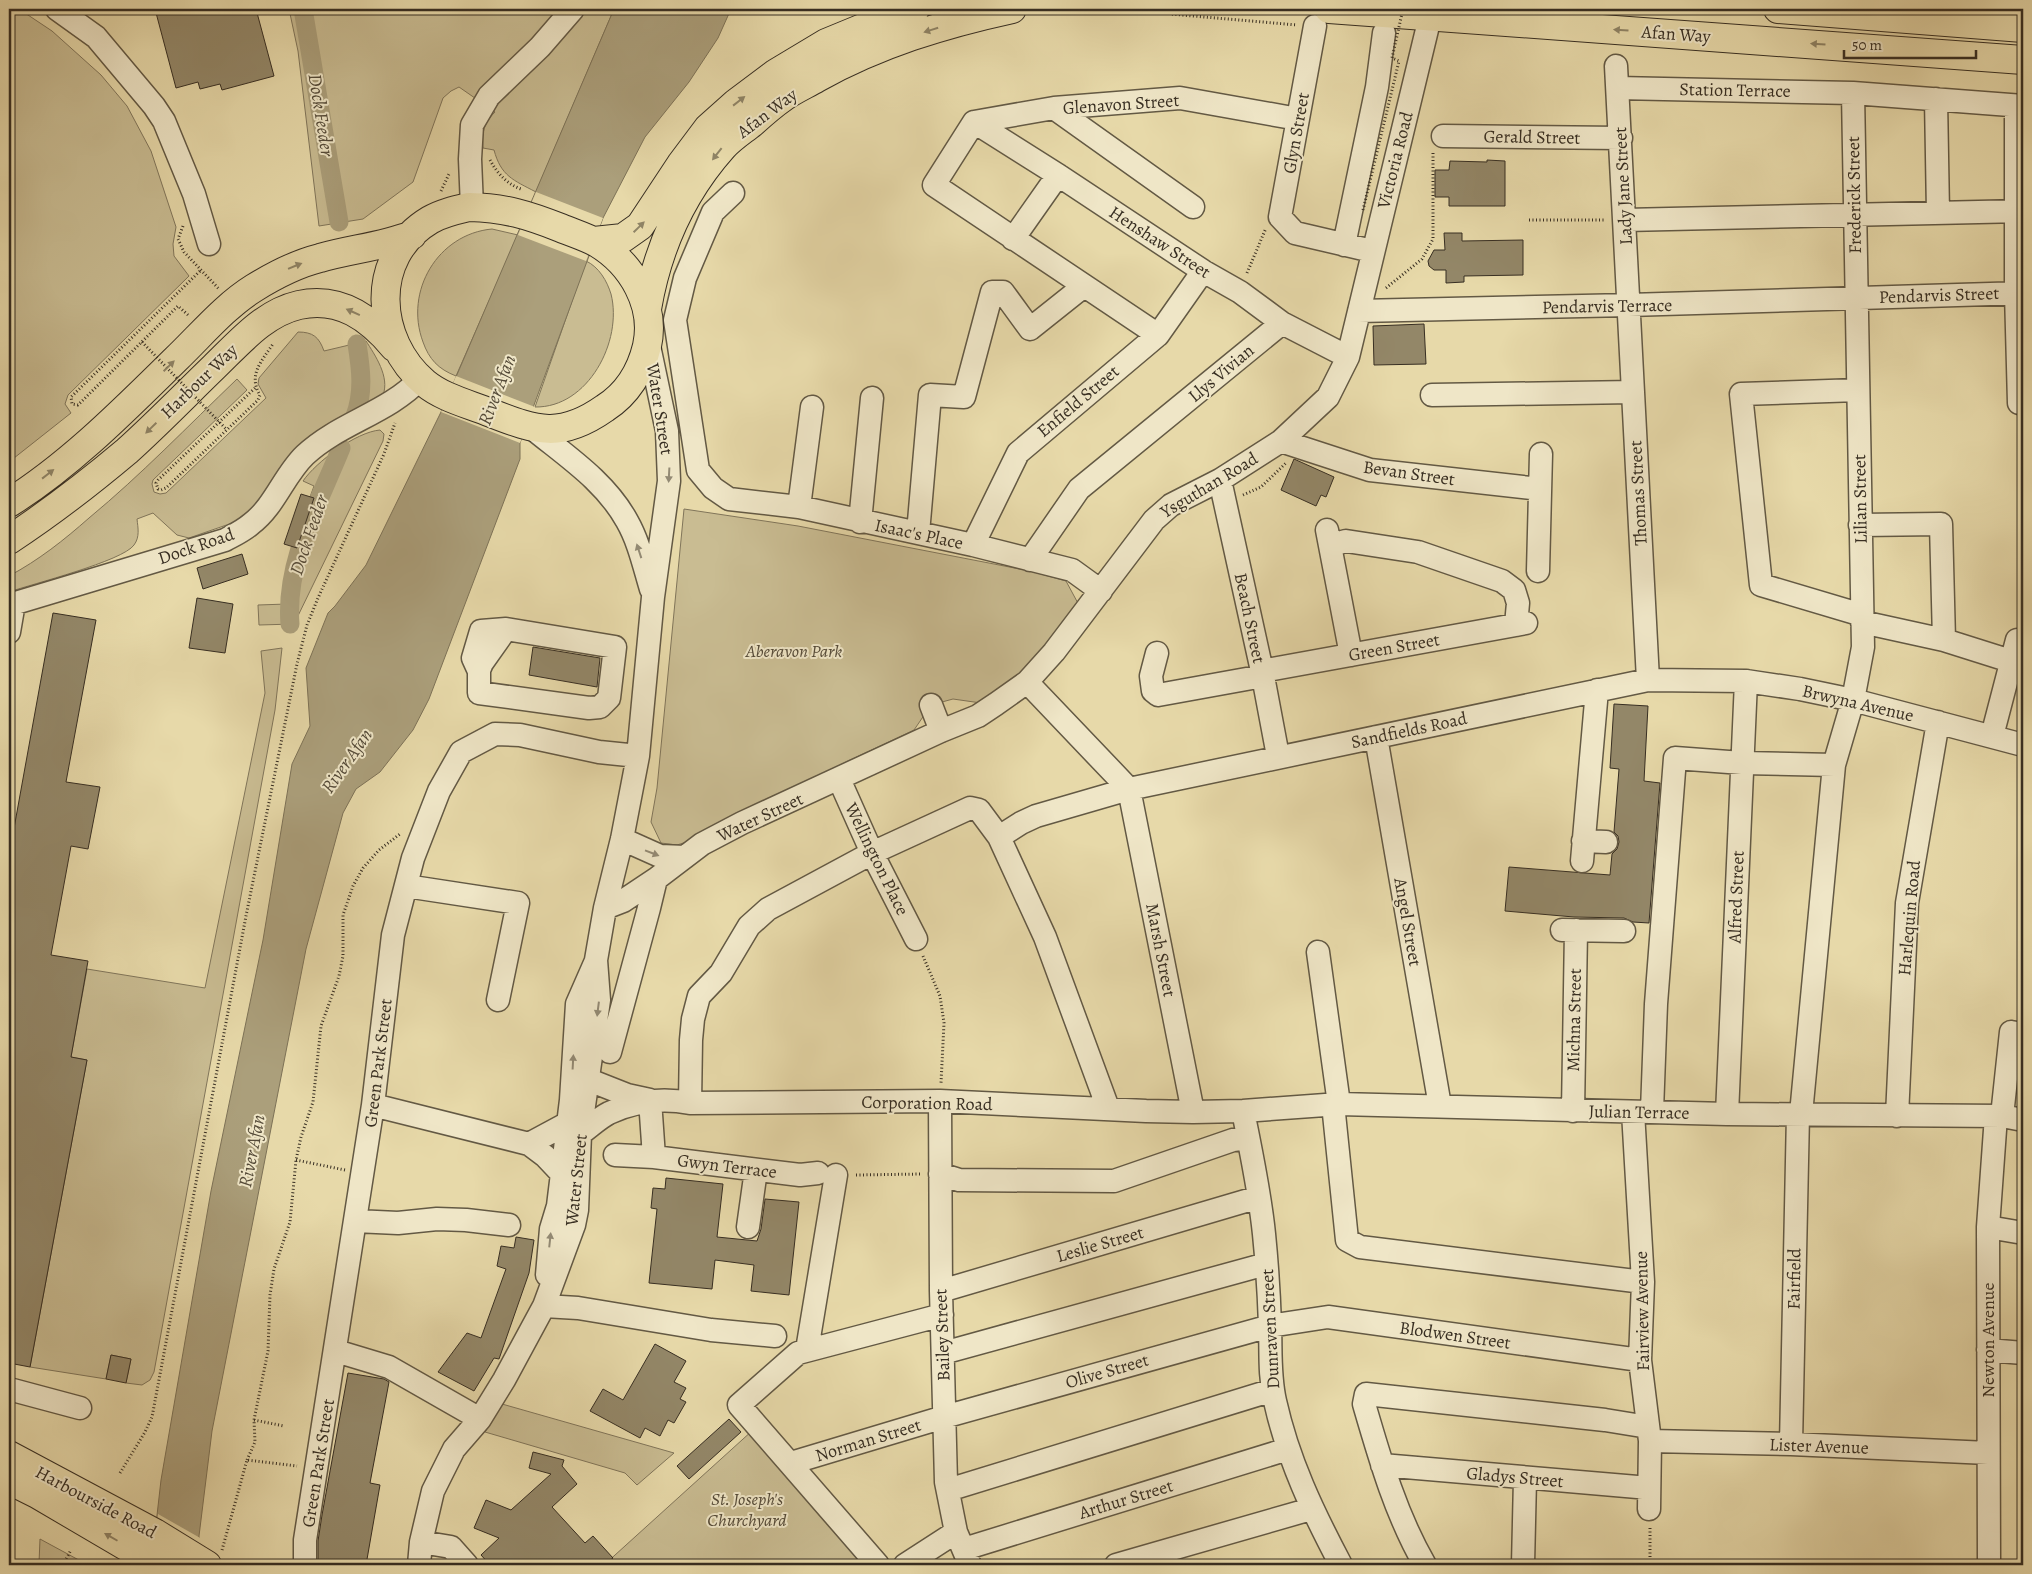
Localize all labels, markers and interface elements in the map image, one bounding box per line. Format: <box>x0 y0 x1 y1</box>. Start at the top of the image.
street label: Afan Way <box>1640 20 1712 48</box>
one-way arrow <box>1612 25 1628 33</box>
one-way arrow <box>923 27 938 35</box>
scale bar <box>1844 28 1977 60</box>
text: 50 m <box>1852 35 1882 55</box>
one-way arrow <box>1809 40 1825 48</box>
water label: Dock Feeder <box>302 72 341 159</box>
street label: Station Terrace <box>1679 77 1791 103</box>
street label: Afan Way <box>731 82 803 144</box>
street label: Glenavon Street <box>1062 88 1180 120</box>
street label: Glyn Street <box>1277 91 1315 175</box>
one-way arrow <box>733 95 746 106</box>
street label: Victoria Road <box>1371 109 1419 212</box>
street label: Gerald Street <box>1483 124 1581 150</box>
street label: Lady Jane Street <box>1608 126 1638 246</box>
street label: Frederick Street <box>1841 136 1867 254</box>
one-way arrow <box>712 147 723 160</box>
street label: Henshaw Street <box>1105 200 1215 284</box>
one-way arrow <box>632 221 644 233</box>
one-way arrow <box>288 262 303 270</box>
street label: Pendarvis Street <box>1878 281 2000 309</box>
street label: Pendarvis Terrace <box>1542 293 1672 319</box>
one-way arrow <box>346 307 360 315</box>
street label: Harbour Way <box>155 338 243 424</box>
street label: Llys Vivian <box>1183 338 1259 408</box>
water label: River Afan <box>472 351 522 429</box>
street label: Enfield Street <box>1032 359 1124 442</box>
one-way arrow <box>163 360 175 372</box>
street label: Water Street <box>641 360 679 457</box>
one-way arrow <box>145 422 157 434</box>
street label: Thomas Street <box>1623 440 1653 546</box>
street label: Ysguthan Road <box>1155 446 1263 524</box>
street label: Lilian Street <box>1847 454 1873 544</box>
street label: Bevan Street <box>1362 455 1456 491</box>
one-way arrow <box>664 467 672 483</box>
one-way arrow <box>41 469 54 480</box>
water label: Dock Feeder <box>283 490 335 579</box>
street label: Isaac's Place <box>873 513 965 555</box>
street label: Dock Road <box>155 522 238 570</box>
one-way arrow <box>635 543 643 558</box>
street label: Beach Street <box>1229 570 1271 666</box>
street label: Green Street <box>1347 627 1442 667</box>
park label: Aberavon Park <box>745 639 842 663</box>
street label: Brwyna Avenue <box>1800 678 1916 728</box>
street label: Sandfields Road <box>1349 706 1470 754</box>
water label: River Afan <box>315 723 379 799</box>
street label: Water Street <box>712 787 807 848</box>
street label: Wellington Place <box>839 798 915 919</box>
one-way arrow <box>645 849 660 857</box>
street label: Alfred Street <box>1722 850 1750 945</box>
street label: Harlequin Road <box>1892 859 1926 977</box>
street label: Angel Street <box>1388 875 1428 968</box>
street label: Marsh Street <box>1140 901 1182 999</box>
street label: Michna Street <box>1561 968 1587 1072</box>
street label: Green Park Street <box>358 997 398 1129</box>
one-way arrow <box>593 1001 601 1017</box>
one-way arrow <box>570 1054 578 1070</box>
street label: Corporation Road <box>861 1090 993 1116</box>
street label: Julian Terrace <box>1588 1099 1690 1125</box>
water label: River Afan <box>232 1112 272 1190</box>
street label: Water Street <box>559 1133 593 1228</box>
street label: Gwyn Terrace <box>676 1148 778 1184</box>
street label: Leslie Street <box>1054 1220 1147 1268</box>
one-way arrow <box>546 1232 554 1248</box>
street label: Fairfield <box>1781 1248 1807 1310</box>
street label: Fairview Avenue <box>1629 1251 1655 1371</box>
street label: Dunraven Street <box>1255 1268 1285 1390</box>
street label: Newton Avenue <box>1976 1282 2000 1398</box>
street label: Bailey Street <box>928 1288 956 1382</box>
street label: Blodwen Street <box>1398 1315 1512 1355</box>
street label: Olive Street <box>1063 1348 1151 1394</box>
street label: Green Park Street <box>296 1397 340 1529</box>
street label: Norman Street <box>812 1413 924 1467</box>
street label: Lister Avenue <box>1769 1432 1869 1460</box>
street label: Harbourside Road <box>31 1460 161 1544</box>
street label: Gladys Street <box>1465 1461 1565 1493</box>
street label: Arthur Street <box>1075 1473 1176 1525</box>
park label: St. Joseph's Churchyard <box>707 1487 787 1532</box>
one-way arrow <box>104 1533 117 1542</box>

